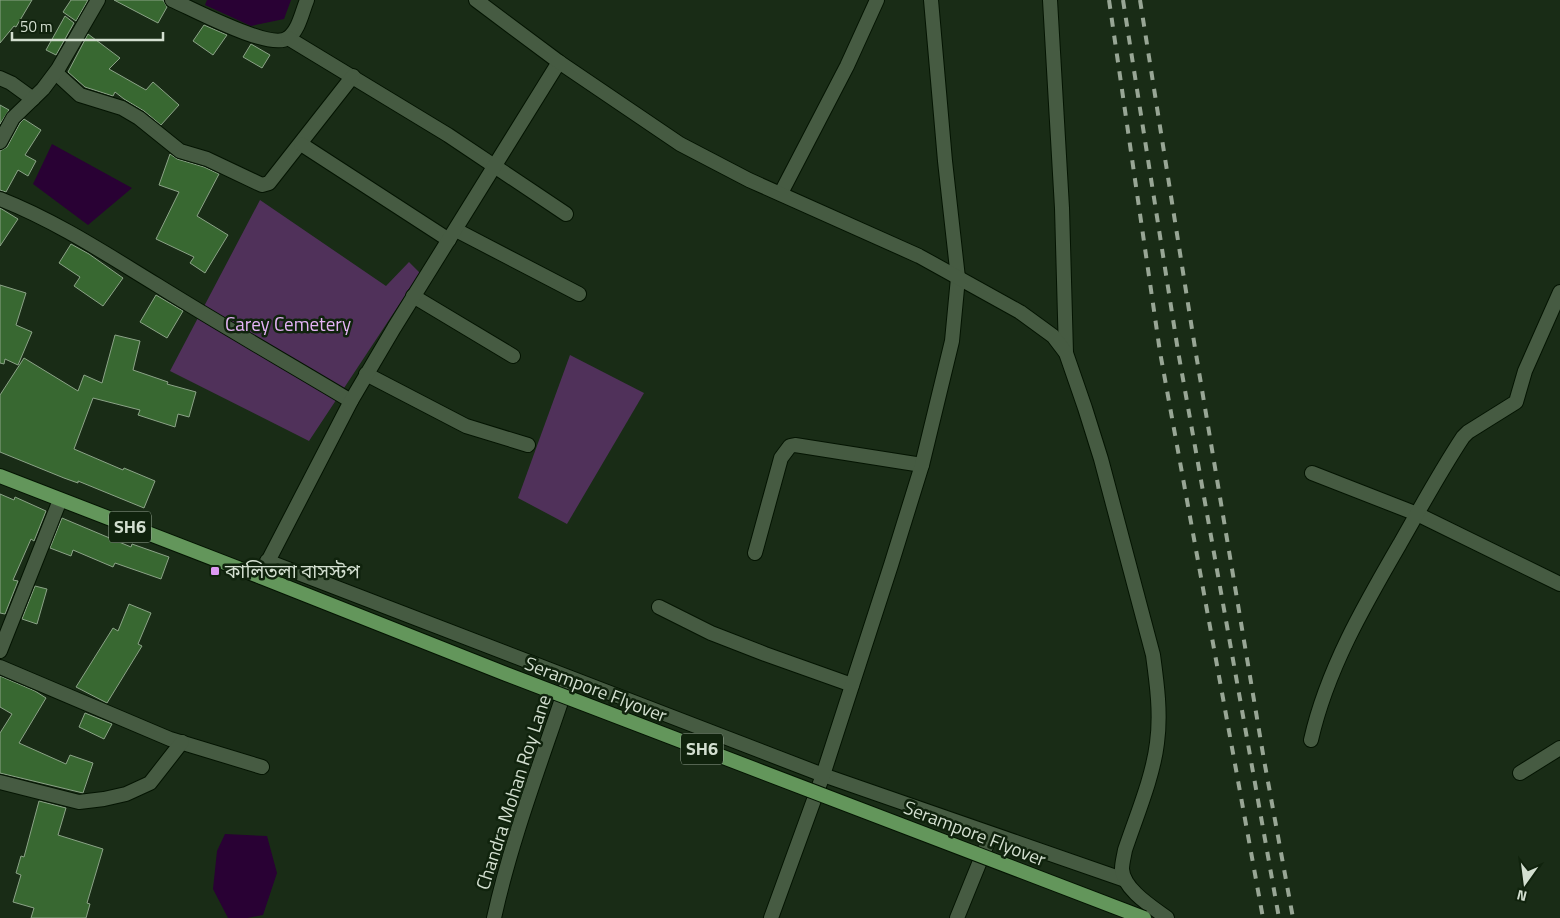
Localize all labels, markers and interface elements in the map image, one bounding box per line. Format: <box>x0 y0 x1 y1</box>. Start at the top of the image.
scale bar <box>12 10 164 42</box>
text: 50 m <box>20 15 53 38</box>
park label: Carey Cemetery <box>225 309 351 338</box>
road number: SH6 <box>109 512 151 542</box>
place label: কালিতলা বাসস্টপ <box>224 556 360 585</box>
marker: কালিতলা বাসস্টপ <box>209 565 221 577</box>
street label: Serampore Flyover <box>521 648 672 729</box>
street label: Chandra Mohan Roy Lane <box>467 690 558 893</box>
road number: SH6 <box>681 734 723 764</box>
street label: Serampore Flyover <box>900 792 1051 873</box>
north arrow <box>1500 858 1550 908</box>
text: N <box>1514 885 1529 907</box>

